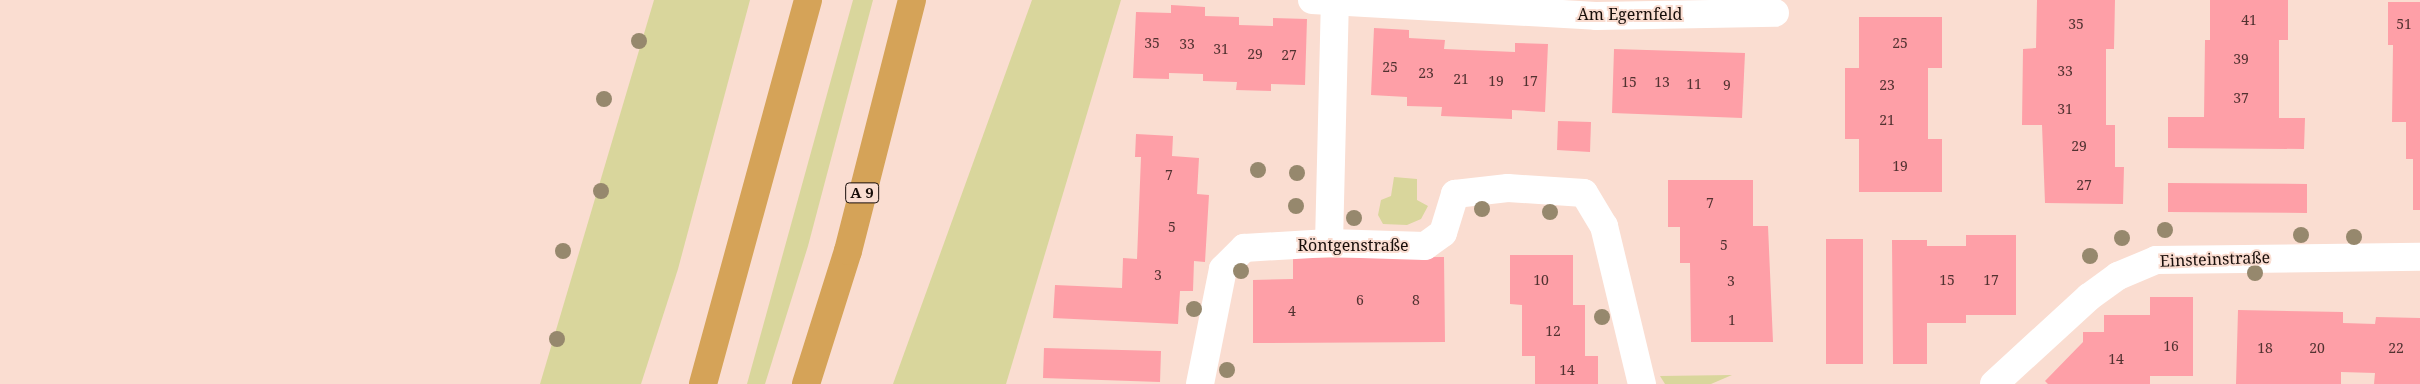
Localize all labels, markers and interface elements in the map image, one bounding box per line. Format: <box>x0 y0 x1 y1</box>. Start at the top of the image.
street label: Am Egernfeld <box>1578 4 1682 24</box>
house number: 41 <box>2241 12 2257 28</box>
house number: 35 <box>2068 16 2084 32</box>
house number: 51 <box>2396 16 2412 32</box>
house number: 35 <box>1144 35 1160 51</box>
house number: 25 <box>1892 35 1908 51</box>
house number: 33 <box>1179 36 1195 52</box>
house number: 31 <box>1213 41 1229 57</box>
house number: 29 <box>1247 46 1263 62</box>
house number: 27 <box>1281 47 1297 63</box>
house number: 39 <box>2233 51 2249 67</box>
house number: 25 <box>1382 59 1398 75</box>
house number: 33 <box>2057 63 2073 79</box>
house number: 23 <box>1418 65 1434 81</box>
house number: 21 <box>1453 71 1469 87</box>
house number: 19 <box>1488 73 1504 89</box>
house number: 17 <box>1522 73 1538 89</box>
house number: 15 <box>1621 74 1637 90</box>
house number: 13 <box>1654 74 1670 90</box>
house number: 11 <box>1686 76 1702 92</box>
house number: 9 <box>1723 77 1731 93</box>
house number: 23 <box>1879 77 1895 93</box>
house number: 37 <box>2233 90 2249 106</box>
house number: 31 <box>2057 101 2073 117</box>
house number: 21 <box>1879 112 1895 128</box>
house number: 29 <box>2071 138 2087 154</box>
house number: 19 <box>1892 158 1908 174</box>
house number: 7 <box>1165 167 1173 183</box>
house number: 27 <box>2076 177 2092 193</box>
road number: A 9 <box>844 180 880 206</box>
house number: 7 <box>1706 195 1714 211</box>
house number: 5 <box>1168 219 1176 235</box>
street label: Röntgenstraße <box>1297 235 1409 255</box>
house number: 5 <box>1720 237 1728 253</box>
street label: Einsteinstraße <box>2160 247 2270 271</box>
house number: 3 <box>1154 267 1162 283</box>
house number: 10 <box>1533 272 1549 288</box>
house number: 15 <box>1939 272 1955 288</box>
house number: 17 <box>1983 272 1999 288</box>
house number: 3 <box>1727 273 1735 289</box>
house number: 6 <box>1356 292 1364 308</box>
house number: 8 <box>1412 292 1420 308</box>
house number: 4 <box>1288 303 1296 319</box>
house number: 1 <box>1728 312 1736 328</box>
house number: 12 <box>1545 323 1561 339</box>
house number: 16 <box>2163 338 2179 354</box>
house number: 18 <box>2257 340 2273 356</box>
house number: 20 <box>2309 340 2325 356</box>
house number: 22 <box>2388 340 2404 356</box>
house number: 14 <box>2108 351 2124 367</box>
house number: 14 <box>1559 362 1575 378</box>

